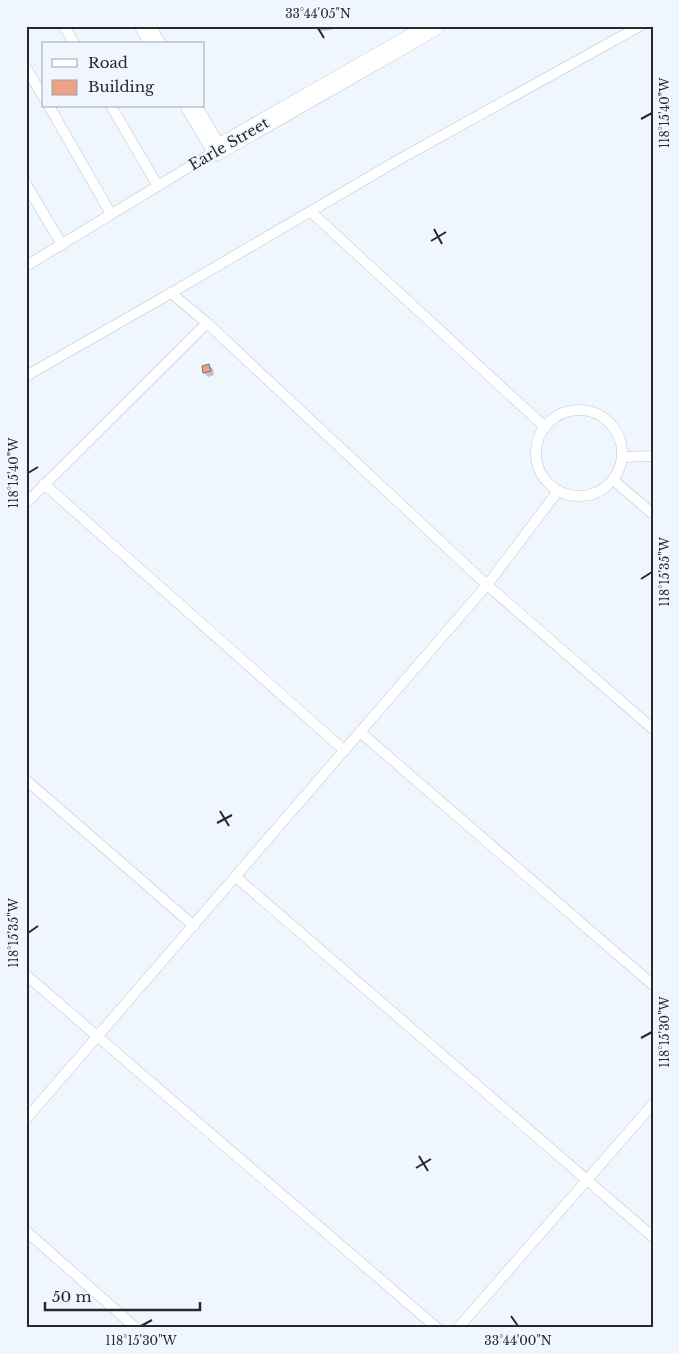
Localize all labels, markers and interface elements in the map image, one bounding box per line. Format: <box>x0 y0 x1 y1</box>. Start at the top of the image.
text: 33°44'05"N <box>285 6 351 21</box>
legend <box>42 42 205 108</box>
text: Road <box>88 53 128 72</box>
text: Building <box>88 77 155 96</box>
text: 118°15'40"W <box>657 77 672 148</box>
street label: Earle Street <box>185 113 272 174</box>
text: 118°15'40"W <box>6 437 21 508</box>
text: 118°15'35"W <box>657 536 672 607</box>
text: 118°15'35"W <box>6 897 21 968</box>
text: 118°15'30"W <box>657 995 672 1068</box>
scale bar <box>45 1279 200 1311</box>
text: 50 m <box>52 1287 92 1306</box>
text: 118°15'30"W <box>105 1333 178 1348</box>
text: 33°44'00"N <box>484 1333 552 1348</box>

